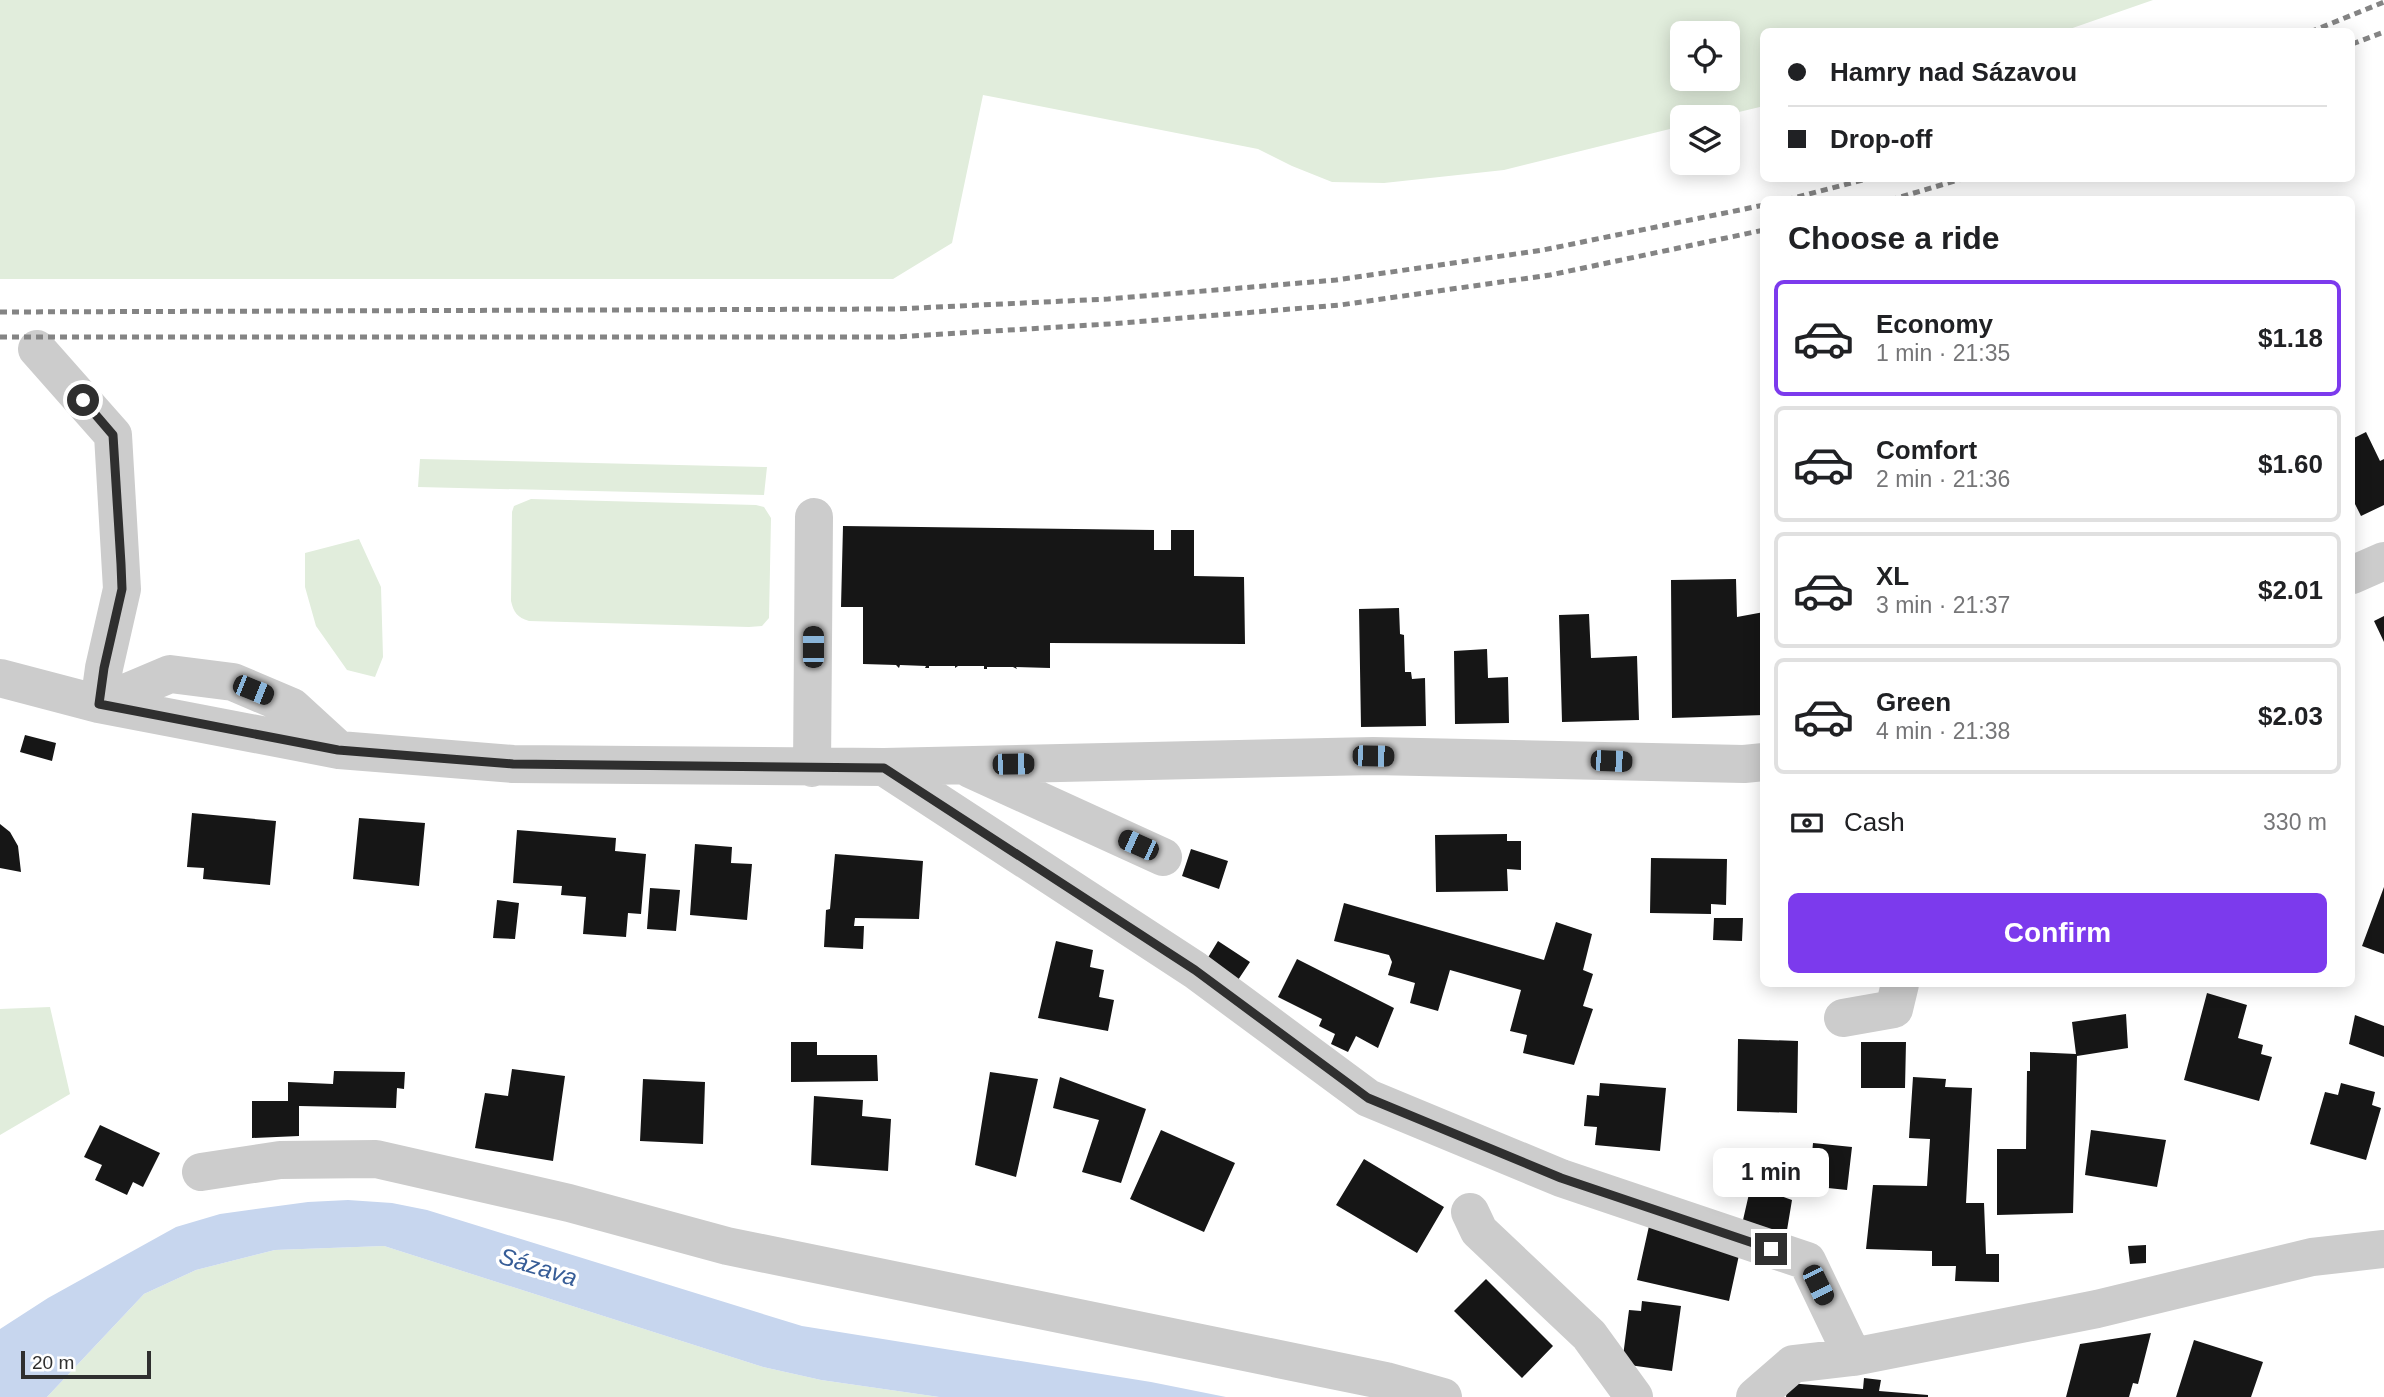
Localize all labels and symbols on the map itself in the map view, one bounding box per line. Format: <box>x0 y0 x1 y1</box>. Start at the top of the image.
route start <box>67 384 99 416</box>
car <box>803 626 824 668</box>
car <box>230 672 277 708</box>
car <box>1352 745 1395 767</box>
car <box>1590 750 1633 772</box>
car <box>992 753 1035 775</box>
car <box>1115 827 1162 863</box>
callout: 1 min <box>1713 1148 1829 1196</box>
route end <box>1755 1233 1787 1265</box>
water label: Sázava <box>496 1242 580 1291</box>
car <box>1800 1262 1837 1308</box>
scale bar <box>21 1348 150 1380</box>

